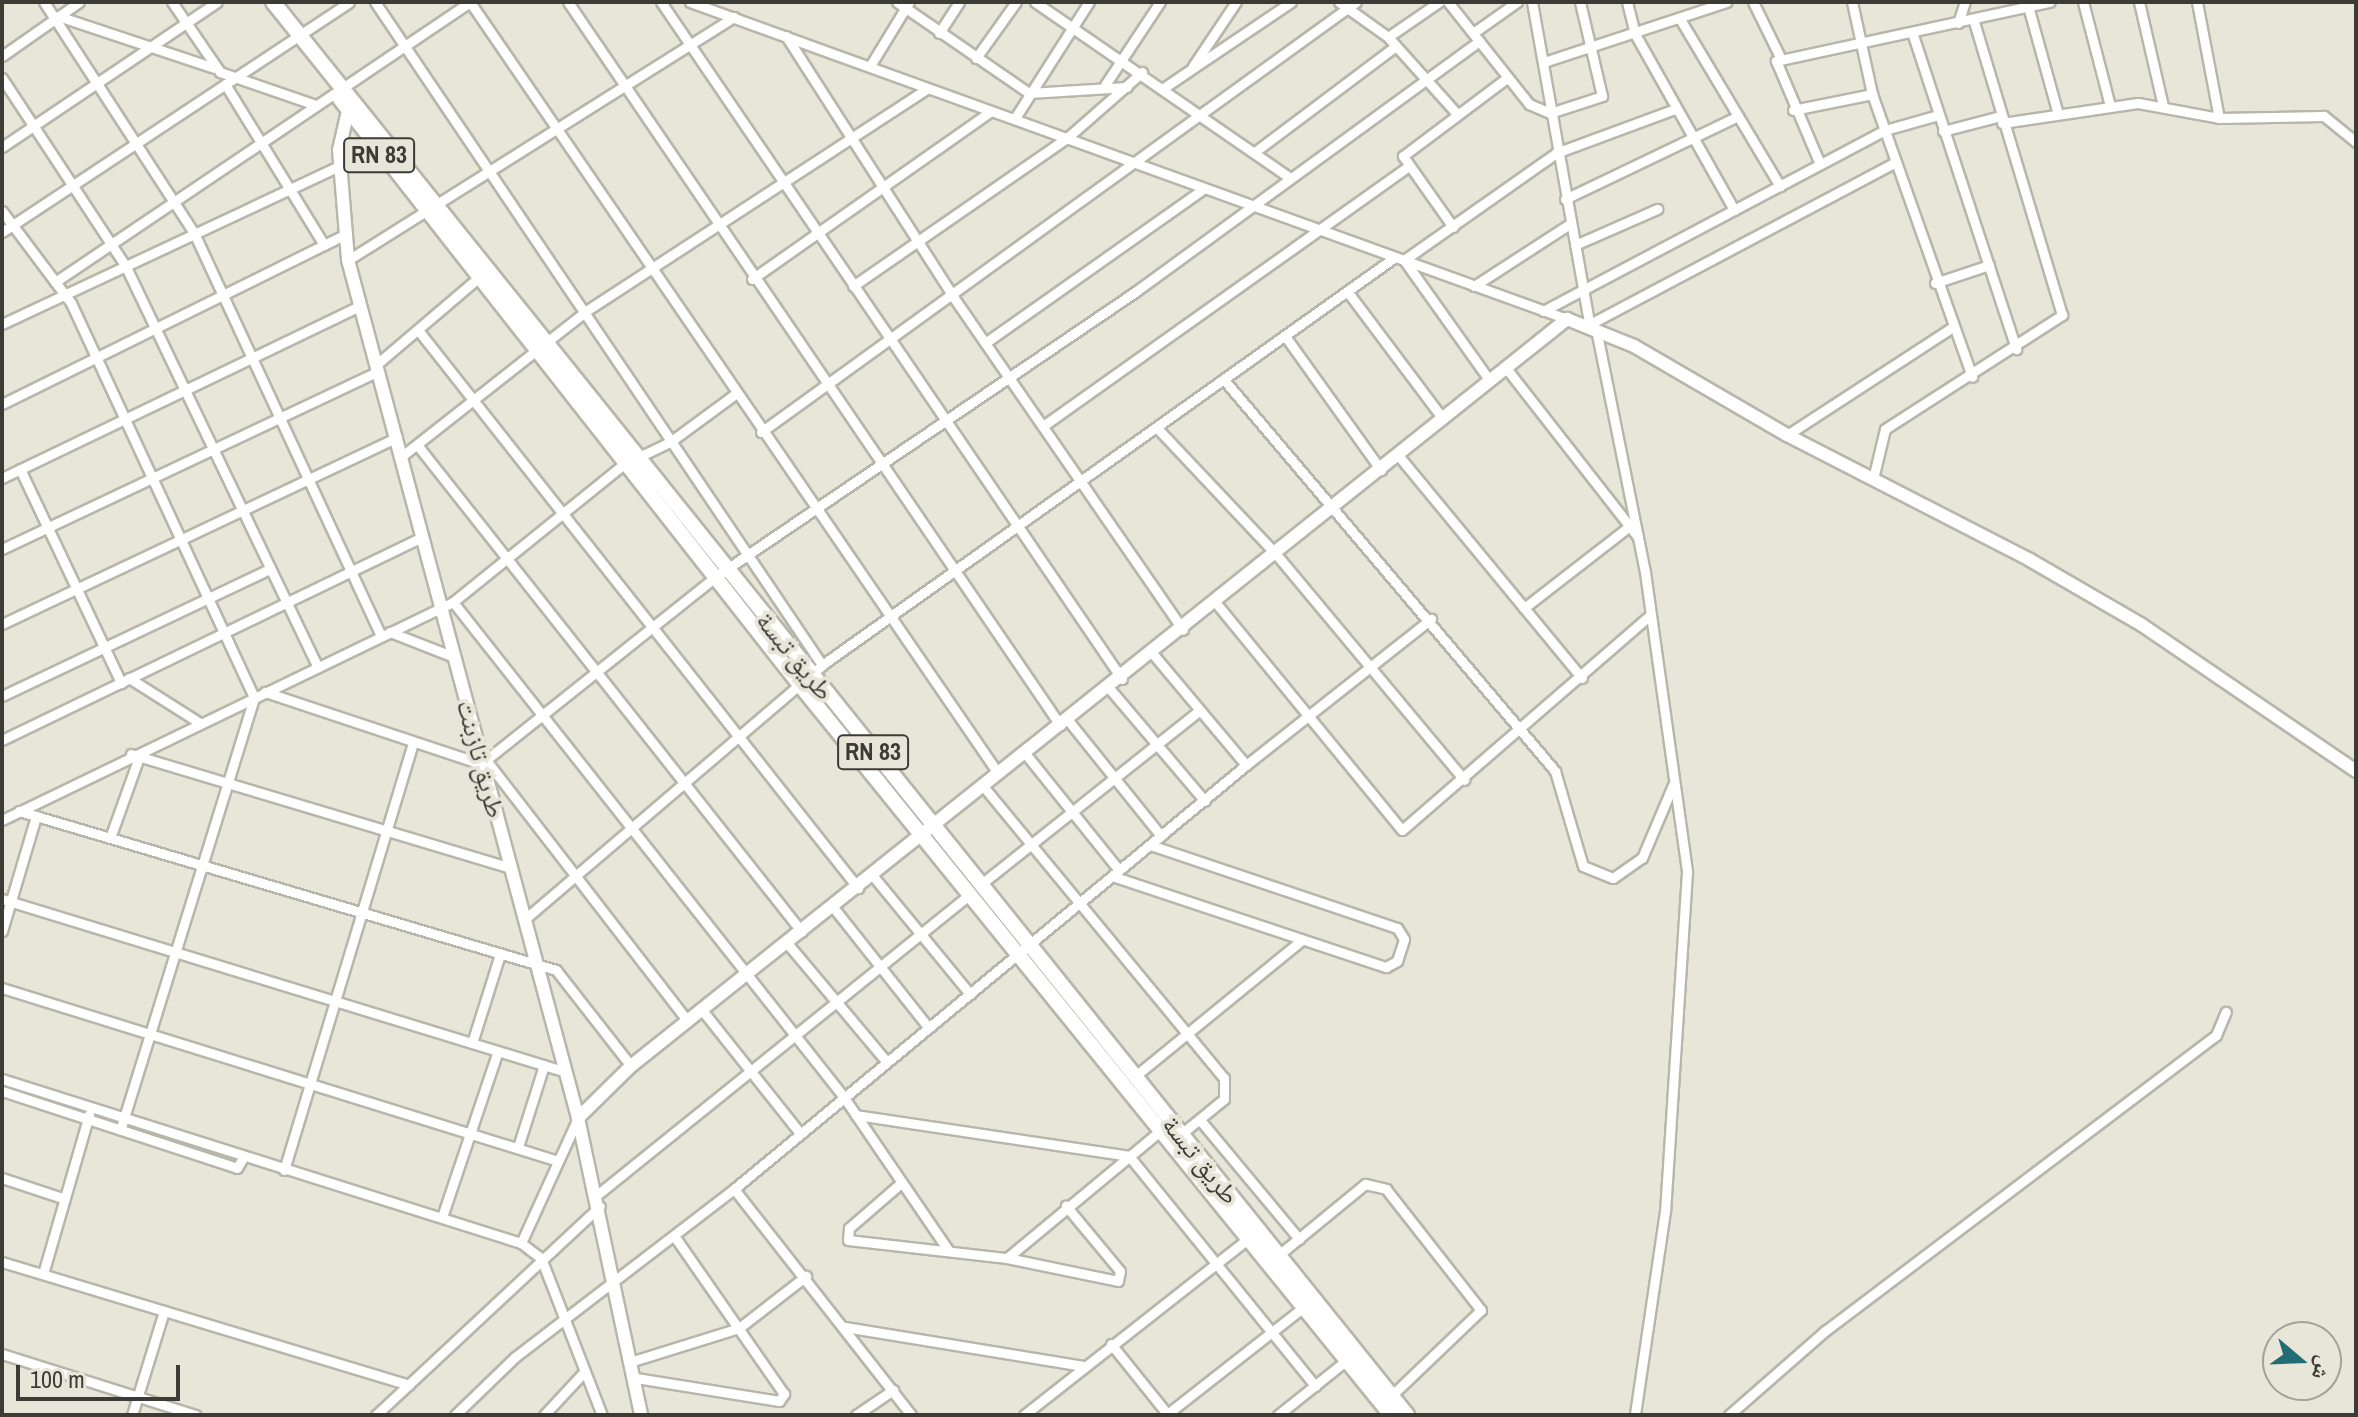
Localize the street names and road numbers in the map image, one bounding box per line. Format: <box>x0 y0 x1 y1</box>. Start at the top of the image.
road number: RN 83 <box>343 135 415 175</box>
street label: طريق تبسة <box>750 605 840 707</box>
street label: طريق تازبنت <box>450 697 512 821</box>
road number: RN 83 <box>837 732 909 772</box>
street label: طريق تبسة <box>1156 1109 1246 1211</box>

